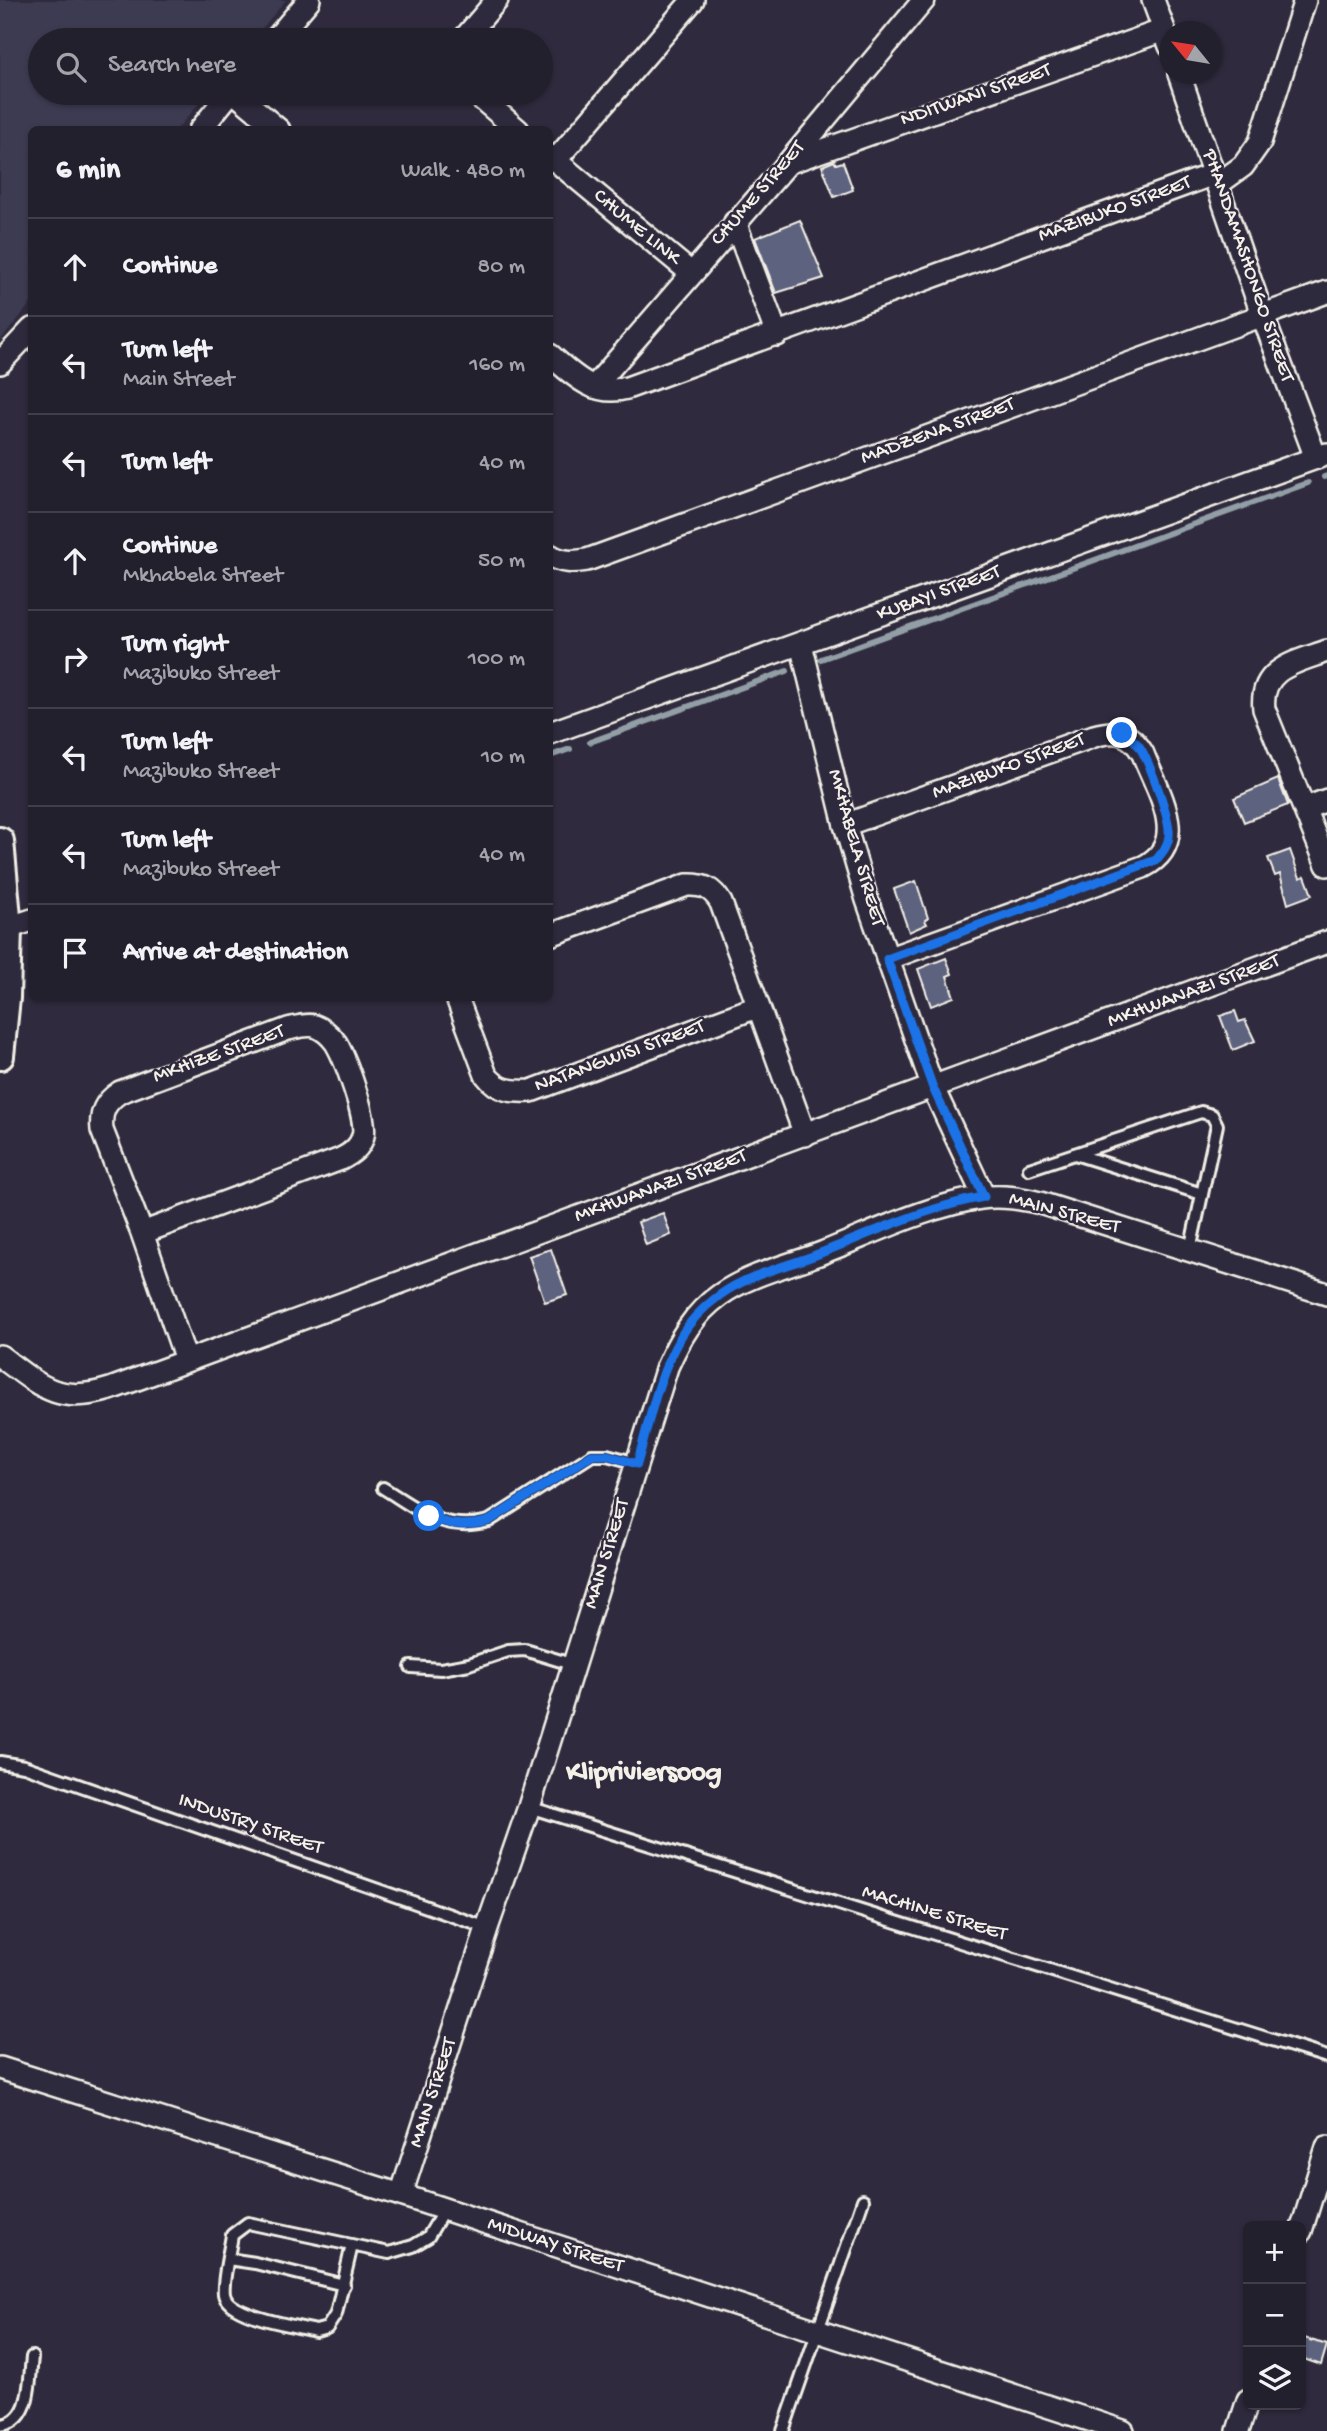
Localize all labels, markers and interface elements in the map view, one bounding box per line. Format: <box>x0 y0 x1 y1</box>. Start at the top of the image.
north arrow <box>1159 21 1222 84</box>
search box <box>28 28 553 105</box>
icon: search <box>52 48 90 86</box>
text: Search here <box>108 51 236 82</box>
street label: NDITWANI STREET <box>897 58 1055 133</box>
street label: CHUME STREET <box>707 136 812 252</box>
street label: PHANDAMASHONGO STREET <box>1195 145 1299 387</box>
text: 6 min <box>56 154 120 189</box>
text: Walk · 480 m <box>401 158 525 185</box>
street label: MAZIBUKO STREET <box>1035 170 1196 249</box>
street label: CHUME LINK <box>587 184 687 273</box>
icon: ahead <box>56 248 94 286</box>
text: Continue <box>123 252 217 283</box>
text: 80 m <box>478 254 525 281</box>
text: Turn left <box>123 336 211 367</box>
icon: left <box>56 346 94 384</box>
text: 160 m <box>469 352 525 379</box>
text: Main Street <box>123 367 234 394</box>
street label: MADZENA STREET <box>858 392 1019 471</box>
icon: left <box>56 444 94 482</box>
text: Turn left <box>123 448 211 479</box>
text: 40 m <box>479 450 525 477</box>
text: Continue <box>123 532 217 563</box>
icon: ahead <box>56 542 94 580</box>
text: 50 m <box>478 548 525 575</box>
street label: KUBAYI STREET <box>874 560 1005 628</box>
text: Mkhabela Street <box>123 563 283 590</box>
text: Turn right <box>123 630 227 661</box>
icon: right <box>56 640 94 678</box>
text: 100 m <box>468 646 525 673</box>
text: Mazibuko Street <box>123 661 279 688</box>
route end <box>1106 717 1137 748</box>
street label: MAZIBUKO STREET <box>929 727 1090 806</box>
text: Turn left <box>123 728 211 759</box>
icon: left <box>56 738 94 776</box>
text: 10 m <box>481 744 525 771</box>
text: Mazibuko Street <box>123 759 279 786</box>
street label: MKHABELA STREET <box>821 766 890 930</box>
text: Turn left <box>123 826 211 857</box>
icon: left <box>56 836 94 874</box>
text: 40 m <box>479 842 525 869</box>
text: Mazibuko Street <box>123 857 279 884</box>
icon: arrive <box>56 934 94 972</box>
text: Arrive at destination <box>123 938 348 969</box>
street label: MKHWANAZI STREET <box>1105 949 1284 1035</box>
street label: NATANGWISI STREET <box>532 1014 709 1099</box>
street label: MKHIZE STREET <box>150 1019 289 1090</box>
street label: MKHWANAZI STREET <box>572 1144 751 1230</box>
street label: MAIN STREET <box>1006 1187 1123 1241</box>
street label: MAIN STREET <box>579 1495 637 1612</box>
route start <box>413 1500 444 1531</box>
district label: Klipriviersoog <box>565 1757 722 1790</box>
street label: INDUSTRY STREET <box>174 1789 326 1862</box>
street label: MACHINE STREET <box>859 1880 1010 1948</box>
street label: MAIN STREET <box>405 2034 464 2151</box>
street label: MIDWAY STREET <box>484 2212 627 2280</box>
map controls <box>1243 2221 1306 2410</box>
button: + <box>1243 2221 1306 2284</box>
button: − <box>1243 2284 1306 2347</box>
button: layers <box>1243 2347 1306 2410</box>

